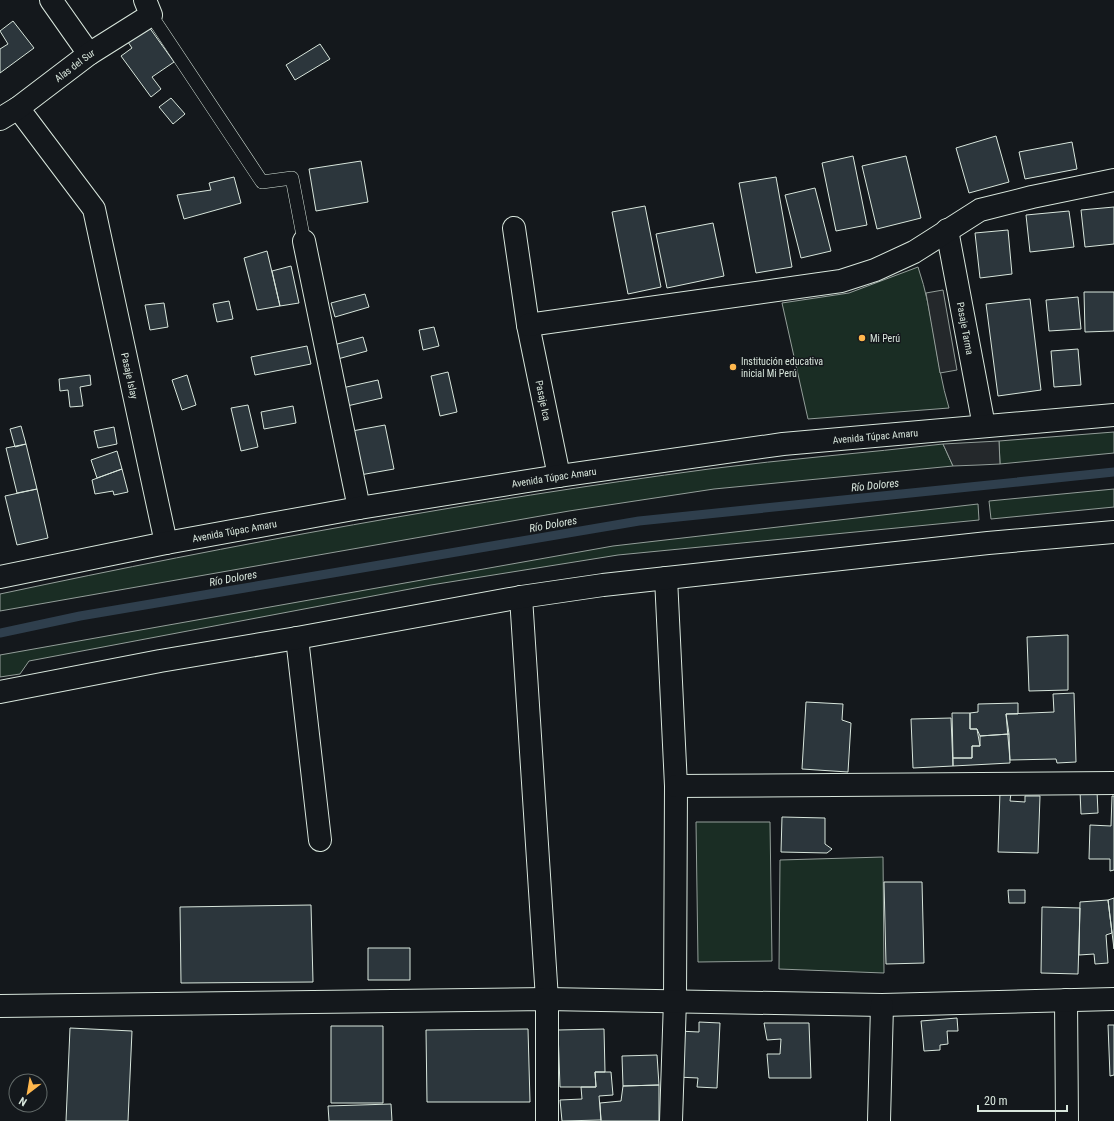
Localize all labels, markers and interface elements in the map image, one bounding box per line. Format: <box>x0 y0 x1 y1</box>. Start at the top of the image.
street label: Alas del Sur <box>53 47 97 84</box>
street label: Pasaje Tarma <box>955 301 975 356</box>
marker: Mi Perú <box>857 333 867 343</box>
place label: Mi Perú <box>870 333 900 344</box>
street label: Pasaje Islay <box>119 352 140 400</box>
place label: Institución educativa inicial Mi Perú <box>741 356 823 379</box>
marker: Institución educativa inicial Mi Perú <box>728 362 738 372</box>
street label: Pasaje Ica <box>534 379 553 422</box>
street label: Avenida Túpac Amaru <box>832 427 919 446</box>
street label: Avenida Túpac Amaru <box>511 466 597 490</box>
water label: Río Dolores <box>850 476 900 494</box>
water label: Río Dolores <box>528 514 578 535</box>
street label: Avenida Túpac Amaru <box>191 518 278 544</box>
water label: Río Dolores <box>208 568 258 589</box>
north arrow <box>8 1073 48 1113</box>
scale bar <box>978 1087 1067 1113</box>
text: N <box>17 1094 29 1108</box>
text: 20 m <box>984 1094 1008 1108</box>

